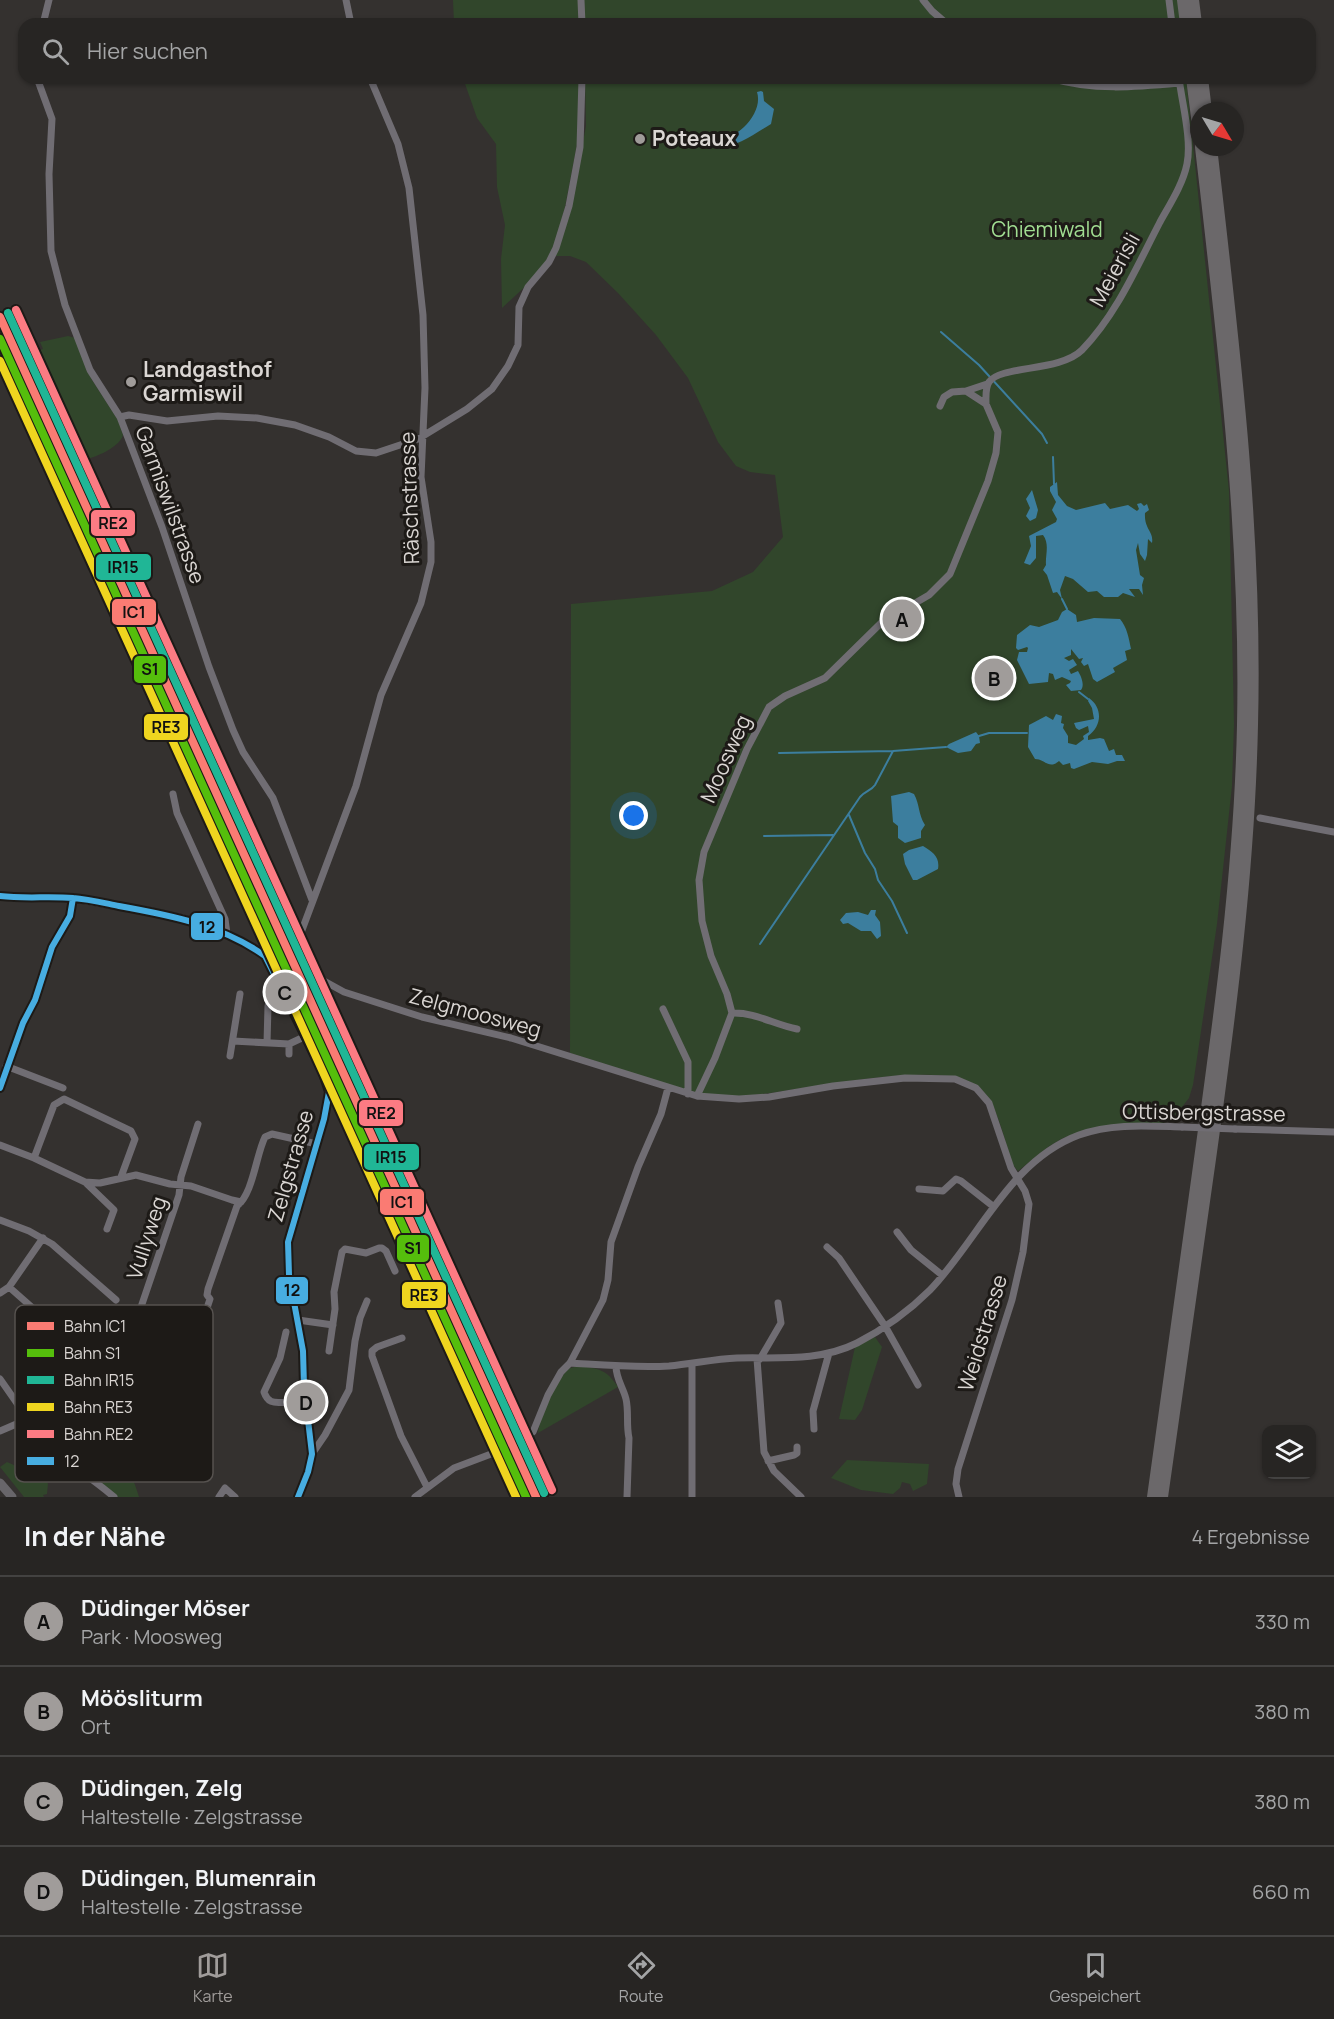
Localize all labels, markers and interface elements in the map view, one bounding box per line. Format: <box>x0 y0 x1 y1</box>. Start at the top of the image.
search box <box>18 18 1316 84</box>
icon: search <box>39 35 72 68</box>
text: Hier suchen <box>87 36 208 66</box>
north arrow <box>1190 102 1244 156</box>
place label: Poteaux <box>652 124 736 152</box>
marker: Poteaux <box>633 132 647 146</box>
park label: Chiemiwald <box>991 215 1103 243</box>
street label: Meierisli <box>1082 228 1146 311</box>
place label: Landgasthof Garmiswil <box>143 355 272 407</box>
marker: Landgasthof Garmiswil <box>124 375 138 389</box>
street label: Garmiswilstrasse <box>129 422 212 587</box>
street label: Räschstrasse <box>393 431 425 565</box>
line badge: RE2 <box>90 509 136 537</box>
text: RE2 <box>98 512 128 534</box>
line badge: IR15 <box>95 553 152 581</box>
text: IR15 <box>107 556 139 578</box>
pin: A <box>882 596 922 642</box>
line badge: IC1 <box>111 598 157 626</box>
text: IC1 <box>122 601 146 623</box>
line badge: S1 <box>133 655 167 684</box>
pin: B <box>974 656 1014 700</box>
text: S1 <box>141 658 159 680</box>
street label: Moosweg <box>693 710 757 807</box>
line badge: RE3 <box>143 713 189 741</box>
text: RE3 <box>151 716 181 738</box>
your location <box>619 801 648 830</box>
line badge: 12 <box>190 912 224 941</box>
text: 12 <box>199 916 215 938</box>
pin: C <box>266 970 304 1014</box>
street label: Zelgmoosweg <box>406 981 545 1043</box>
street label: Ottisbergstrasse <box>1122 1097 1286 1127</box>
line badge: RE2 <box>358 1099 404 1127</box>
text: RE2 <box>366 1102 396 1124</box>
street label: Zelgstrasse <box>261 1107 319 1225</box>
line badge: IR15 <box>363 1143 420 1171</box>
text: IR15 <box>375 1146 407 1168</box>
line badge: IC1 <box>379 1188 425 1216</box>
text: IC1 <box>390 1191 414 1213</box>
street label: Vullyweg <box>119 1193 173 1283</box>
line badge: S1 <box>396 1234 430 1263</box>
text: S1 <box>404 1237 422 1259</box>
street label: Weidstrasse <box>951 1271 1013 1394</box>
line badge: 12 <box>275 1276 309 1305</box>
text: 12 <box>284 1279 300 1301</box>
line badge: RE3 <box>401 1281 447 1309</box>
text: RE3 <box>409 1284 439 1306</box>
legend <box>15 1305 213 1482</box>
text: Bahn IC1 <box>64 1315 126 1337</box>
text: Bahn S1 <box>64 1342 121 1364</box>
text: Bahn IR15 <box>64 1369 134 1391</box>
pin: D <box>286 1380 326 1424</box>
text: Bahn RE3 <box>64 1396 133 1418</box>
text: Bahn RE2 <box>64 1423 133 1445</box>
map controls <box>1262 1425 1316 1479</box>
button: layers <box>1262 1425 1316 1479</box>
text: 12 <box>64 1450 79 1472</box>
text: In der Nähe <box>24 1518 166 1554</box>
text: 4 Ergebnisse <box>1191 1523 1310 1550</box>
text: Düdinger Möser <box>81 1593 250 1623</box>
text: A <box>37 1608 50 1635</box>
text: 330 m <box>1255 1608 1310 1635</box>
text: Park · Moosweg <box>81 1623 222 1650</box>
text: Möösliturm <box>81 1683 203 1713</box>
text: B <box>37 1698 50 1725</box>
text: 380 m <box>1254 1698 1310 1725</box>
text: Ort <box>81 1713 111 1740</box>
text: Düdingen, Zelg <box>81 1773 243 1803</box>
text: C <box>36 1788 51 1815</box>
text: 380 m <box>1254 1788 1310 1815</box>
text: Haltestelle · Zelgstrasse <box>81 1803 303 1830</box>
text: Düdingen, Blumenrain <box>81 1863 316 1893</box>
text: D <box>36 1878 51 1905</box>
text: 660 m <box>1252 1878 1310 1905</box>
text: Haltestelle · Zelgstrasse <box>81 1893 303 1920</box>
tab: Karte <box>193 1949 233 2007</box>
tab: Route <box>619 1949 663 2007</box>
tab: Gespeichert <box>1049 1949 1141 2007</box>

